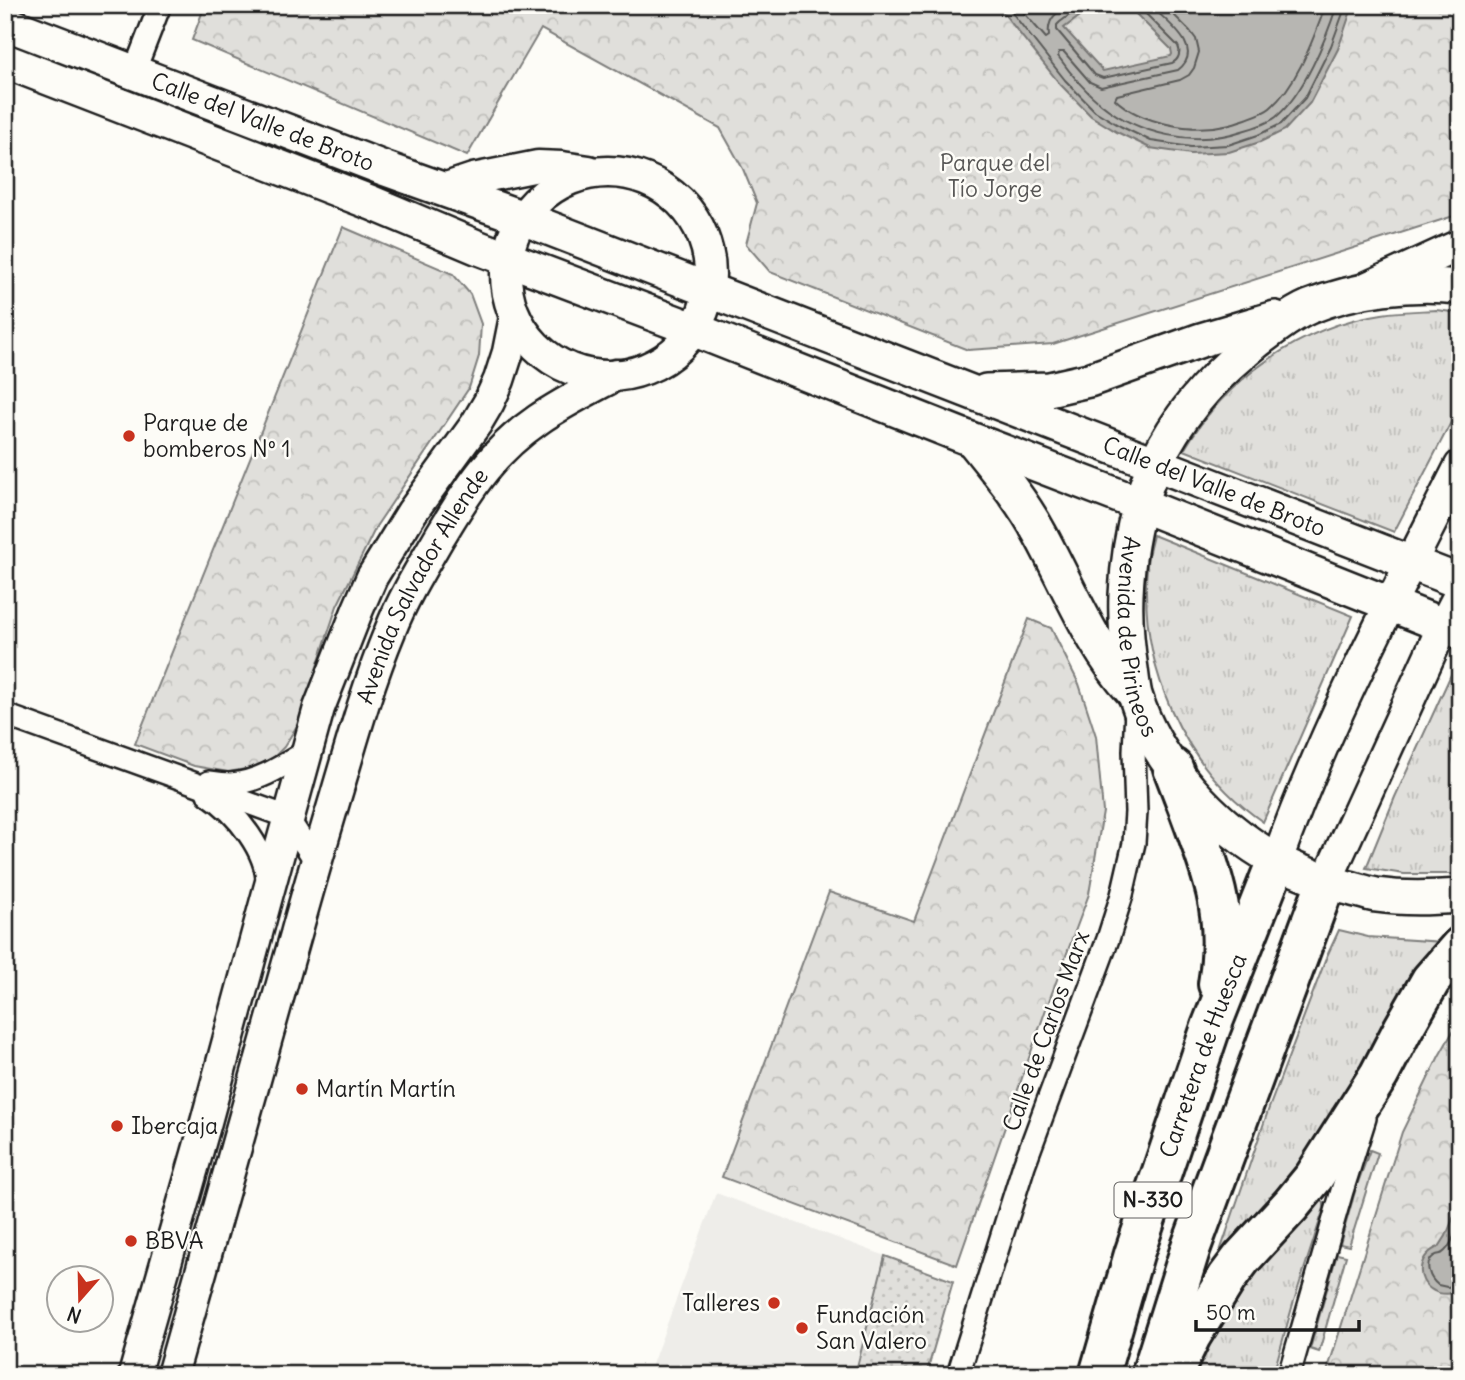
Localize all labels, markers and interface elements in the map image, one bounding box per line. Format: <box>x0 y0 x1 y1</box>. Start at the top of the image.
street label: Calle del Valle de Broto <box>147 65 379 177</box>
park label: Parque del Tío Jorge <box>940 148 1050 203</box>
place label: Parque de bomberos Nº 1 <box>143 408 291 463</box>
marker: Parque de bomberos Nº 1 <box>121 428 137 444</box>
street label: Calle del Valle de Broto <box>1099 430 1330 542</box>
street label: Avenida Salvador Allende <box>350 462 494 707</box>
street label: Avenida de Pirineos <box>1112 534 1165 741</box>
street label: Calle de Carlos Marx <box>996 927 1095 1135</box>
street label: Carretera de Huesca <box>1153 949 1253 1161</box>
place label: Martín Martín <box>316 1074 456 1103</box>
marker: Martín Martín <box>294 1081 310 1097</box>
place label: Ibercaja <box>131 1111 218 1140</box>
marker: Ibercaja <box>109 1118 125 1134</box>
road number: N-330 <box>1114 1182 1192 1218</box>
place label: BBVA <box>145 1226 203 1255</box>
marker: BBVA <box>123 1233 139 1249</box>
north arrow <box>46 1264 116 1334</box>
place label: Talleres <box>682 1288 760 1317</box>
scale bar <box>1196 1289 1358 1333</box>
marker: Talleres <box>766 1295 782 1311</box>
text: 50 m <box>1206 1299 1255 1326</box>
place label: Fundación San Valero <box>816 1300 927 1355</box>
text: N <box>64 1301 84 1328</box>
marker: Fundación San Valero <box>794 1320 810 1336</box>

